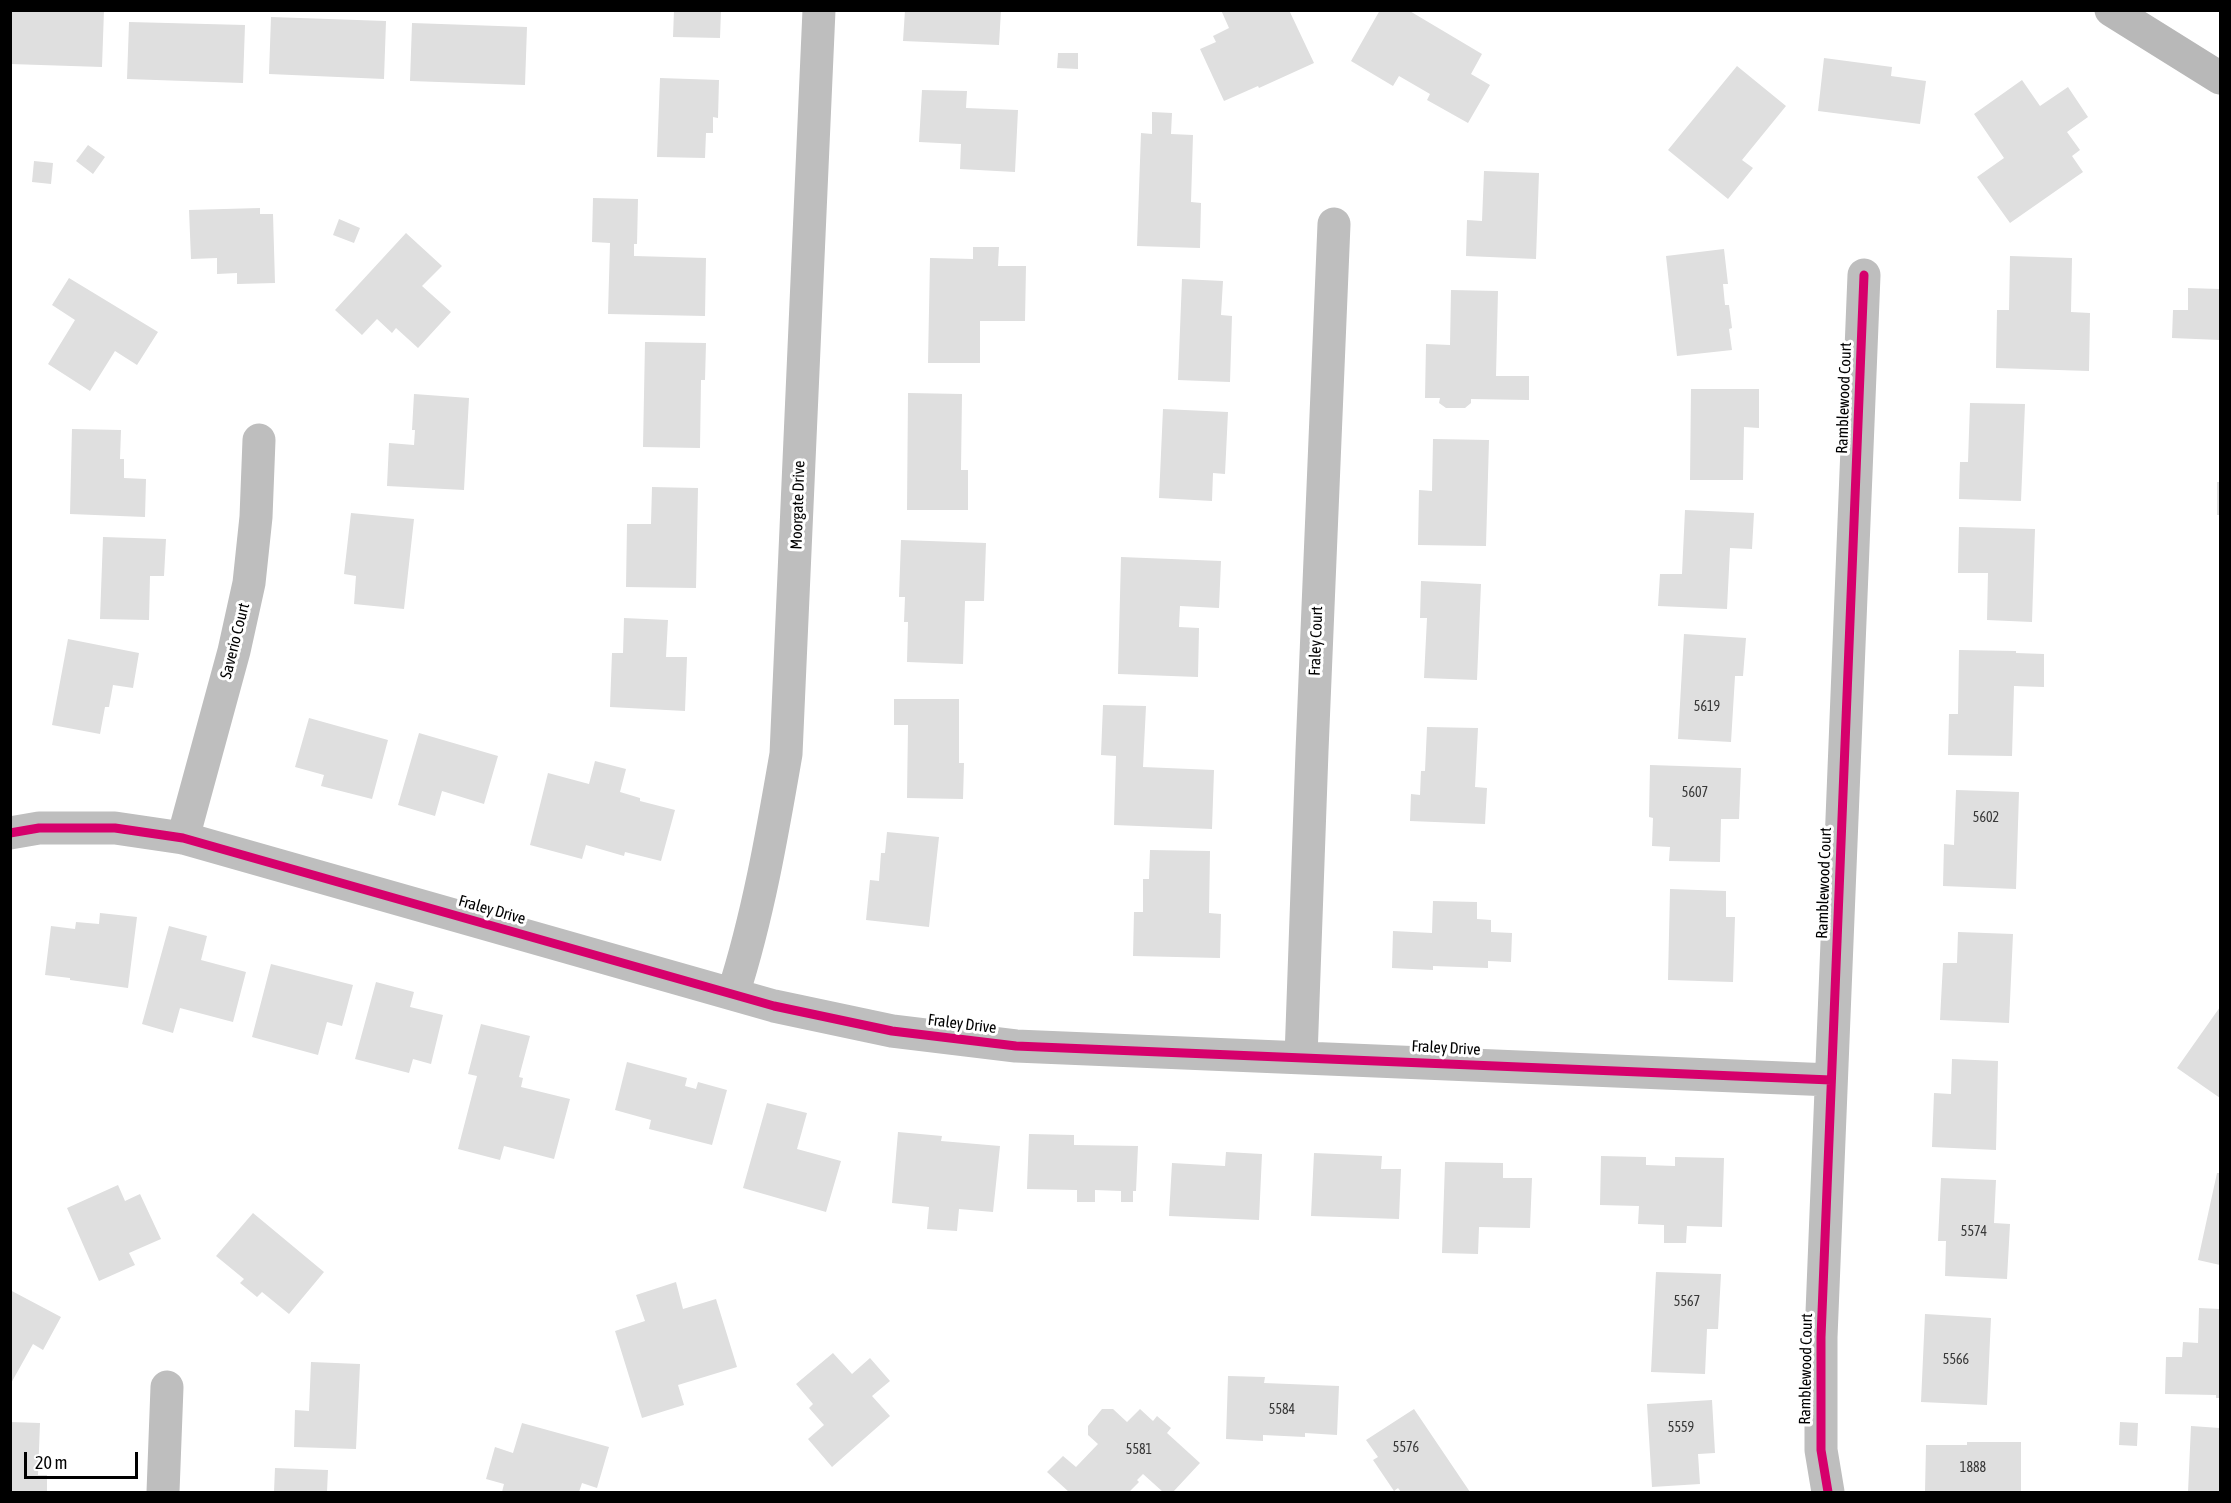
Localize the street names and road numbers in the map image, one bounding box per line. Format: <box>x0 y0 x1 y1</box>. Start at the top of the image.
street label: Ramblewood Court <box>1832 342 1856 454</box>
street label: Moorgate Drive <box>787 460 809 550</box>
street label: Saverio Court <box>216 601 254 681</box>
street label: Fraley Court <box>1305 606 1327 676</box>
street label: Ramblewood Court <box>1812 827 1836 939</box>
street label: Fraley Drive <box>456 891 528 929</box>
street label: Fraley Drive <box>927 1010 997 1038</box>
street label: Fraley Drive <box>1411 1037 1481 1059</box>
street label: Ramblewood Court <box>1795 1313 1817 1425</box>

